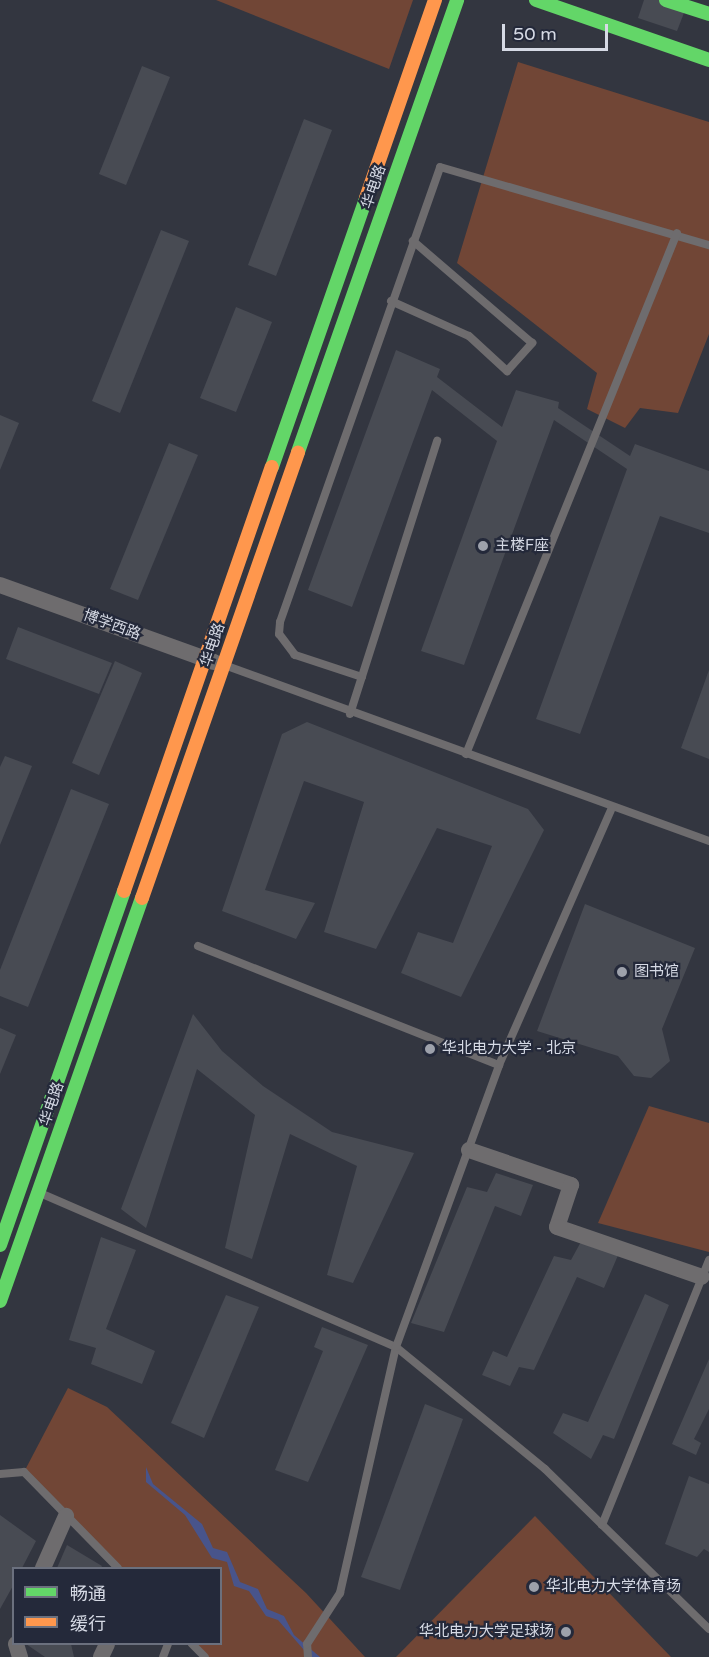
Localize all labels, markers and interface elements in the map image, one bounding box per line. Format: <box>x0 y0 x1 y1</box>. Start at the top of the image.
scale bar <box>505 12 612 50</box>
text: 50 m <box>513 23 557 45</box>
street label: 华电路 <box>358 163 390 211</box>
place label: 主楼F座 <box>495 537 549 555</box>
marker: 主楼F座 <box>476 539 490 553</box>
street label: 博学西路 <box>81 606 143 644</box>
street label: 华电路 <box>197 621 229 669</box>
place label: 图书馆 <box>634 963 679 981</box>
marker: 图书馆 <box>615 965 629 979</box>
place label: 华北电力大学 - 北京 <box>442 1040 576 1058</box>
marker: 华北电力大学 - 北京 <box>423 1042 437 1056</box>
street label: 华电路 <box>36 1080 68 1128</box>
legend <box>12 1567 222 1645</box>
place label: 华北电力大学体育场 <box>546 1578 681 1596</box>
marker: 华北电力大学体育场 <box>527 1580 541 1594</box>
text: 畅通 <box>70 1583 106 1605</box>
text: 缓行 <box>70 1613 106 1635</box>
place label: 华北电力大学足球场 <box>419 1623 554 1641</box>
marker: 华北电力大学足球场 <box>559 1625 573 1639</box>

